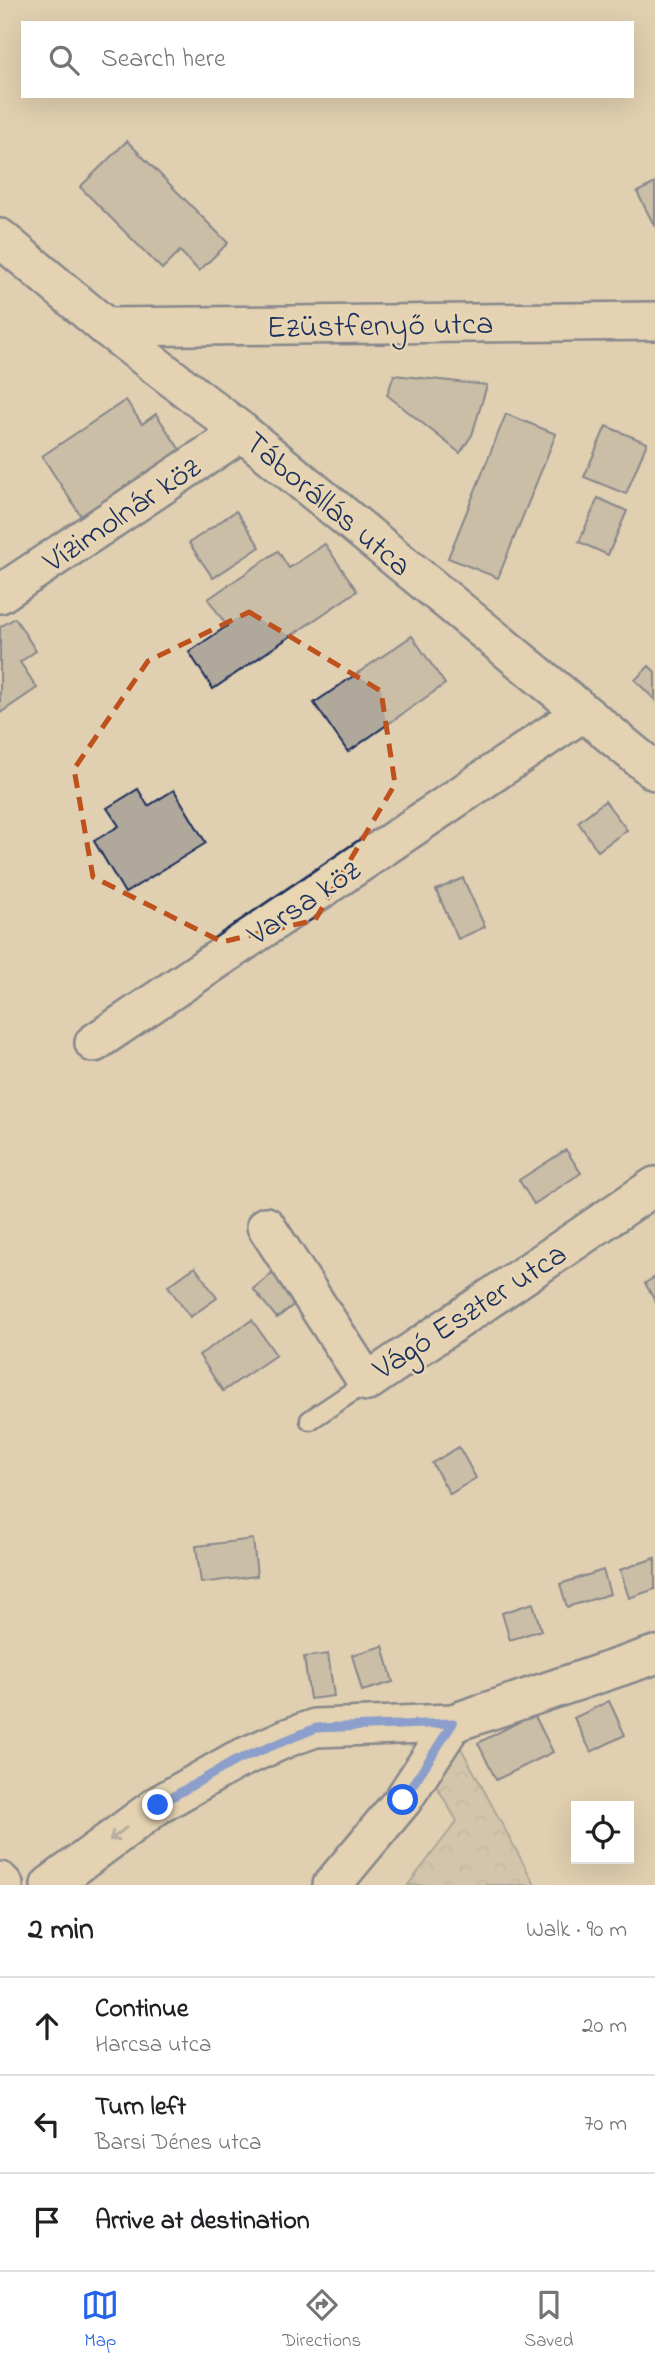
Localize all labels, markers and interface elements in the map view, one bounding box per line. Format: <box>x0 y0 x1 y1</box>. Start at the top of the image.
search box <box>21 21 634 98</box>
icon: search <box>45 41 83 79</box>
text: Search here <box>101 41 226 79</box>
street label: Ezüstfenyő utca <box>266 302 494 353</box>
street label: Táborállás utca <box>233 422 421 590</box>
street label: Vízimolnár köz <box>34 445 212 587</box>
street label: Varsa köz <box>238 848 372 960</box>
street label: Vágó Eszter utca <box>364 1233 577 1394</box>
route start <box>387 1784 418 1815</box>
route end <box>142 1789 173 1820</box>
map controls <box>571 1801 634 1864</box>
button: locate <box>571 1801 634 1864</box>
one-way arrow <box>109 1827 128 1842</box>
text: 2 min <box>28 1909 94 1953</box>
text: Walk · 90 m <box>526 1914 627 1947</box>
text: Continue <box>95 1991 188 2029</box>
icon: ahead <box>28 2007 66 2045</box>
text: 20 m <box>582 2010 627 2043</box>
text: Harcsa utca <box>95 2029 211 2062</box>
text: Turn left <box>95 2089 186 2127</box>
icon: left <box>28 2105 66 2143</box>
text: 70 m <box>584 2108 627 2141</box>
text: Barsi Dénes utca <box>95 2127 261 2160</box>
icon: arrive <box>28 2203 66 2241</box>
text: Arrive at destination <box>95 2203 310 2241</box>
tab: Map <box>81 2286 119 2355</box>
tab: Directions <box>282 2286 361 2355</box>
tab: Saved <box>524 2286 574 2355</box>

